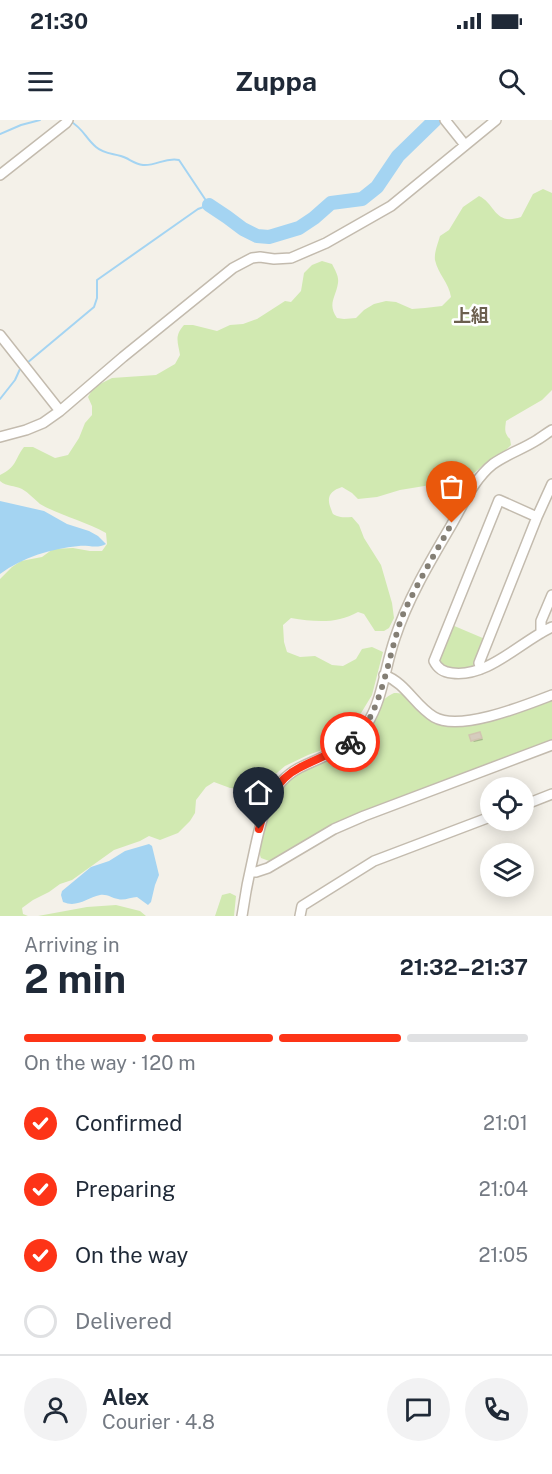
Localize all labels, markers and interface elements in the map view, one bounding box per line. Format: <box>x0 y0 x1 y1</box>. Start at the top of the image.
text: 21:30 <box>30 8 88 34</box>
icon: menu <box>24 65 57 98</box>
text: Zuppa <box>235 65 317 97</box>
icon: search <box>495 65 528 98</box>
district label: 上組 <box>453 305 489 326</box>
pin <box>426 461 477 523</box>
icon: bag <box>435 470 468 503</box>
courier <box>320 712 380 772</box>
icon: bike <box>334 726 367 759</box>
pin <box>233 767 284 829</box>
icon: home <box>242 776 275 809</box>
map controls <box>480 777 534 897</box>
button: locate <box>480 777 534 831</box>
button: layers <box>480 843 534 897</box>
text: Arriving in <box>24 933 119 957</box>
text: 21:32–21:37 <box>400 954 528 980</box>
text: 2 min <box>24 956 126 1002</box>
text: On the way · 120 m <box>24 1051 196 1075</box>
icon: check <box>24 1107 57 1140</box>
text: Confirmed <box>75 1110 182 1136</box>
text: 21:01 <box>483 1111 528 1135</box>
icon: check <box>24 1173 57 1206</box>
text: Preparing <box>75 1176 176 1202</box>
text: 21:04 <box>479 1177 528 1201</box>
icon: check <box>24 1239 57 1272</box>
text: On the way <box>75 1242 188 1268</box>
text: 21:05 <box>478 1243 528 1267</box>
text: Delivered <box>75 1308 172 1334</box>
button: person <box>24 1378 87 1441</box>
button: chat <box>387 1378 450 1441</box>
button: phone <box>465 1378 528 1441</box>
text: Alex <box>102 1384 149 1410</box>
text: Courier · 4.8 <box>102 1410 215 1434</box>

